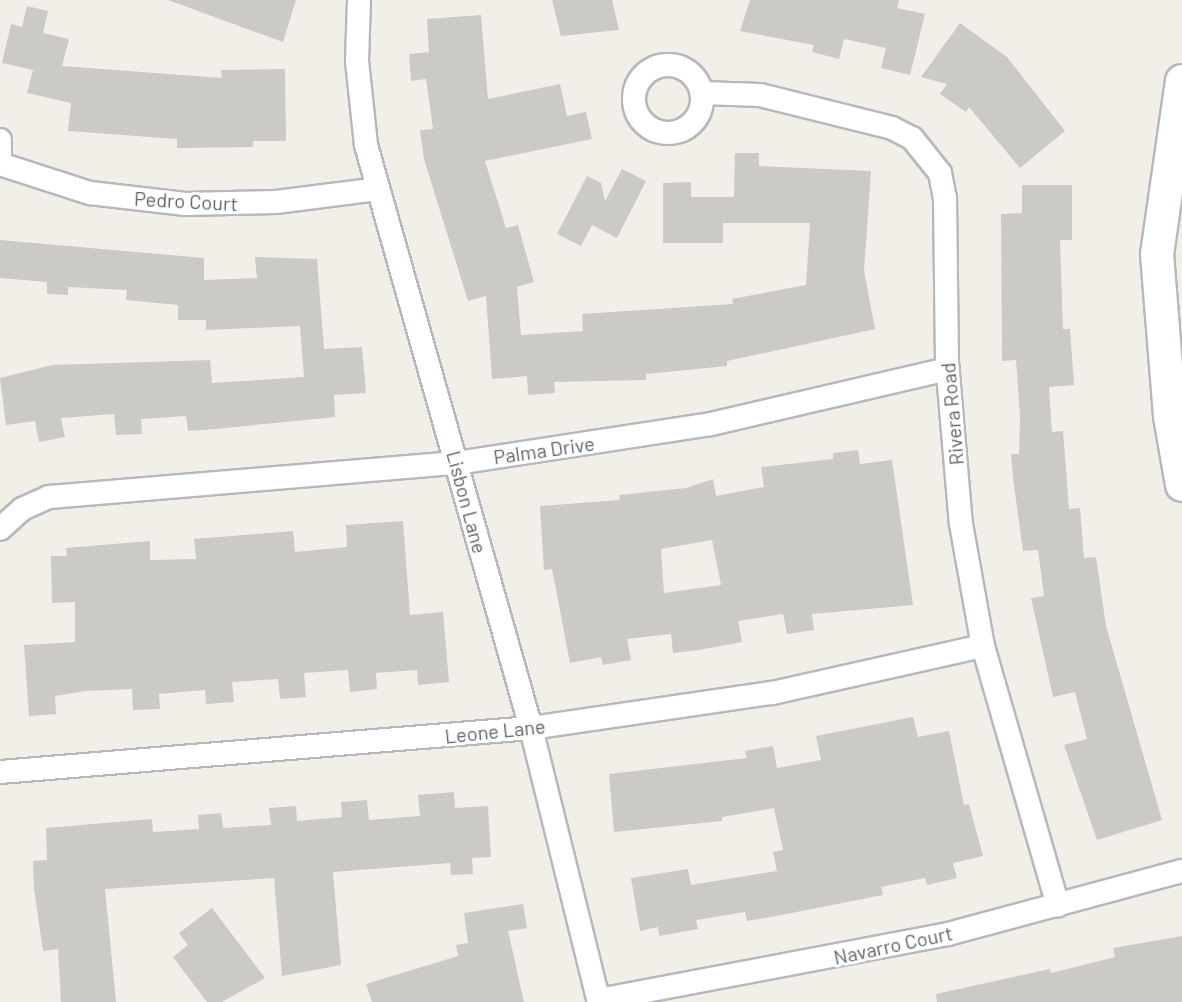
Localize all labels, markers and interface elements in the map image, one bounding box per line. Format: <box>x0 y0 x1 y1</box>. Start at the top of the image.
street label: Pedro Court <box>134 186 238 216</box>
street label: Rivera Road <box>936 362 968 466</box>
street label: Palma Drive <box>492 431 596 469</box>
street label: Lisbon Lane <box>442 448 492 556</box>
street label: Leone Lane <box>443 714 547 748</box>
street label: Navarro Court <box>831 921 955 969</box>

